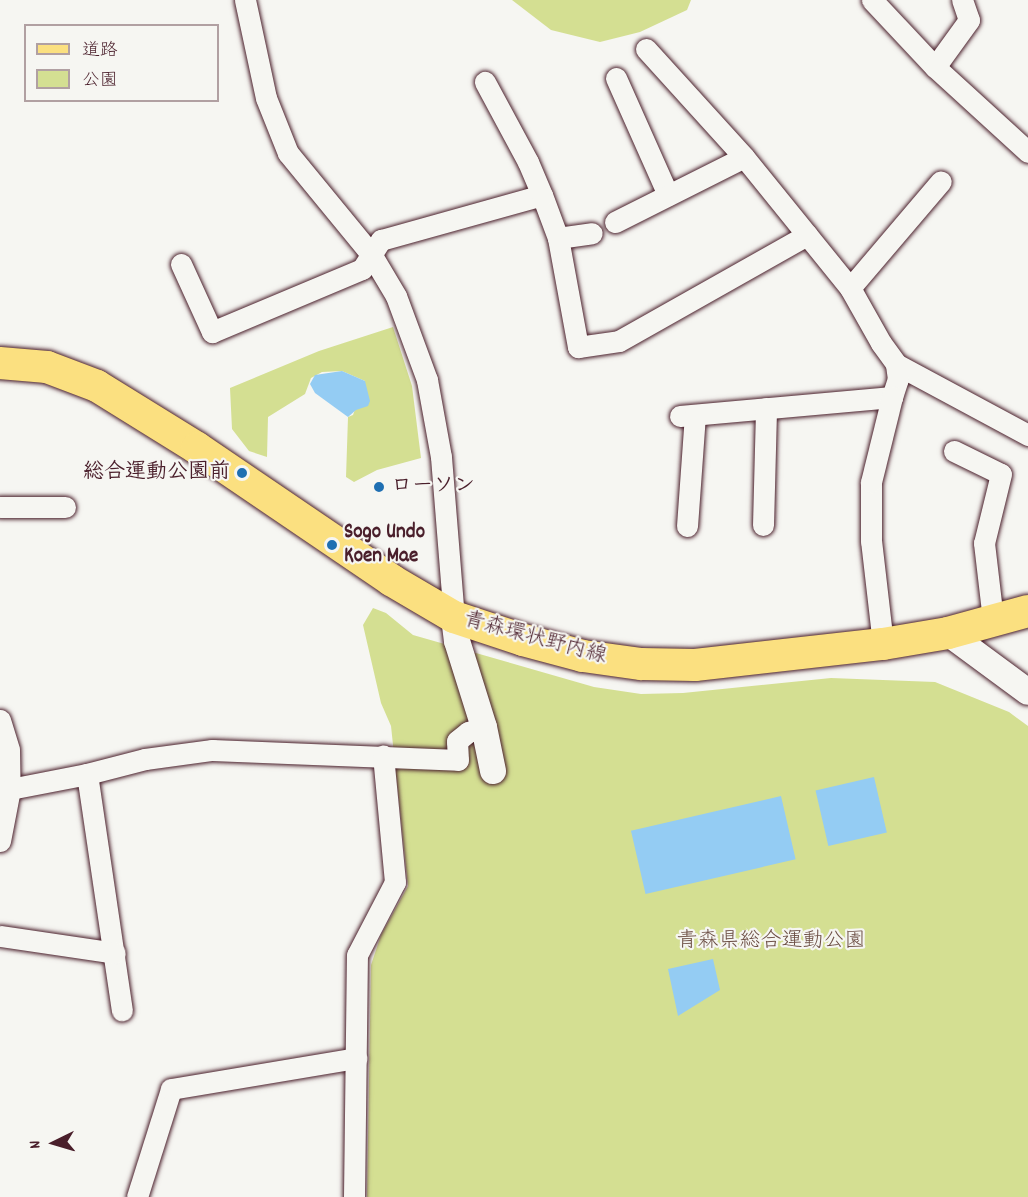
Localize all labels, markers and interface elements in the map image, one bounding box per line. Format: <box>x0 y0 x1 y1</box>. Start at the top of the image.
legend <box>24 24 219 102</box>
text: 道路 <box>82 39 118 64</box>
text: 公園 <box>82 69 118 94</box>
place label: 総合運動公園前 <box>83 460 230 486</box>
marker: 総合運動公園前 <box>235 466 249 480</box>
place label: ローソン <box>391 474 475 500</box>
marker: ローソン <box>372 480 386 494</box>
place label: Sogo Undo Koen Mae <box>344 520 425 570</box>
marker: Sogo Undo Koen Mae <box>325 538 339 552</box>
street label: 青森環状野内線 <box>461 608 609 670</box>
park label: 青森県総合運動公園 <box>677 929 865 955</box>
north arrow <box>24 1113 84 1173</box>
text: N <box>24 1140 47 1150</box>

